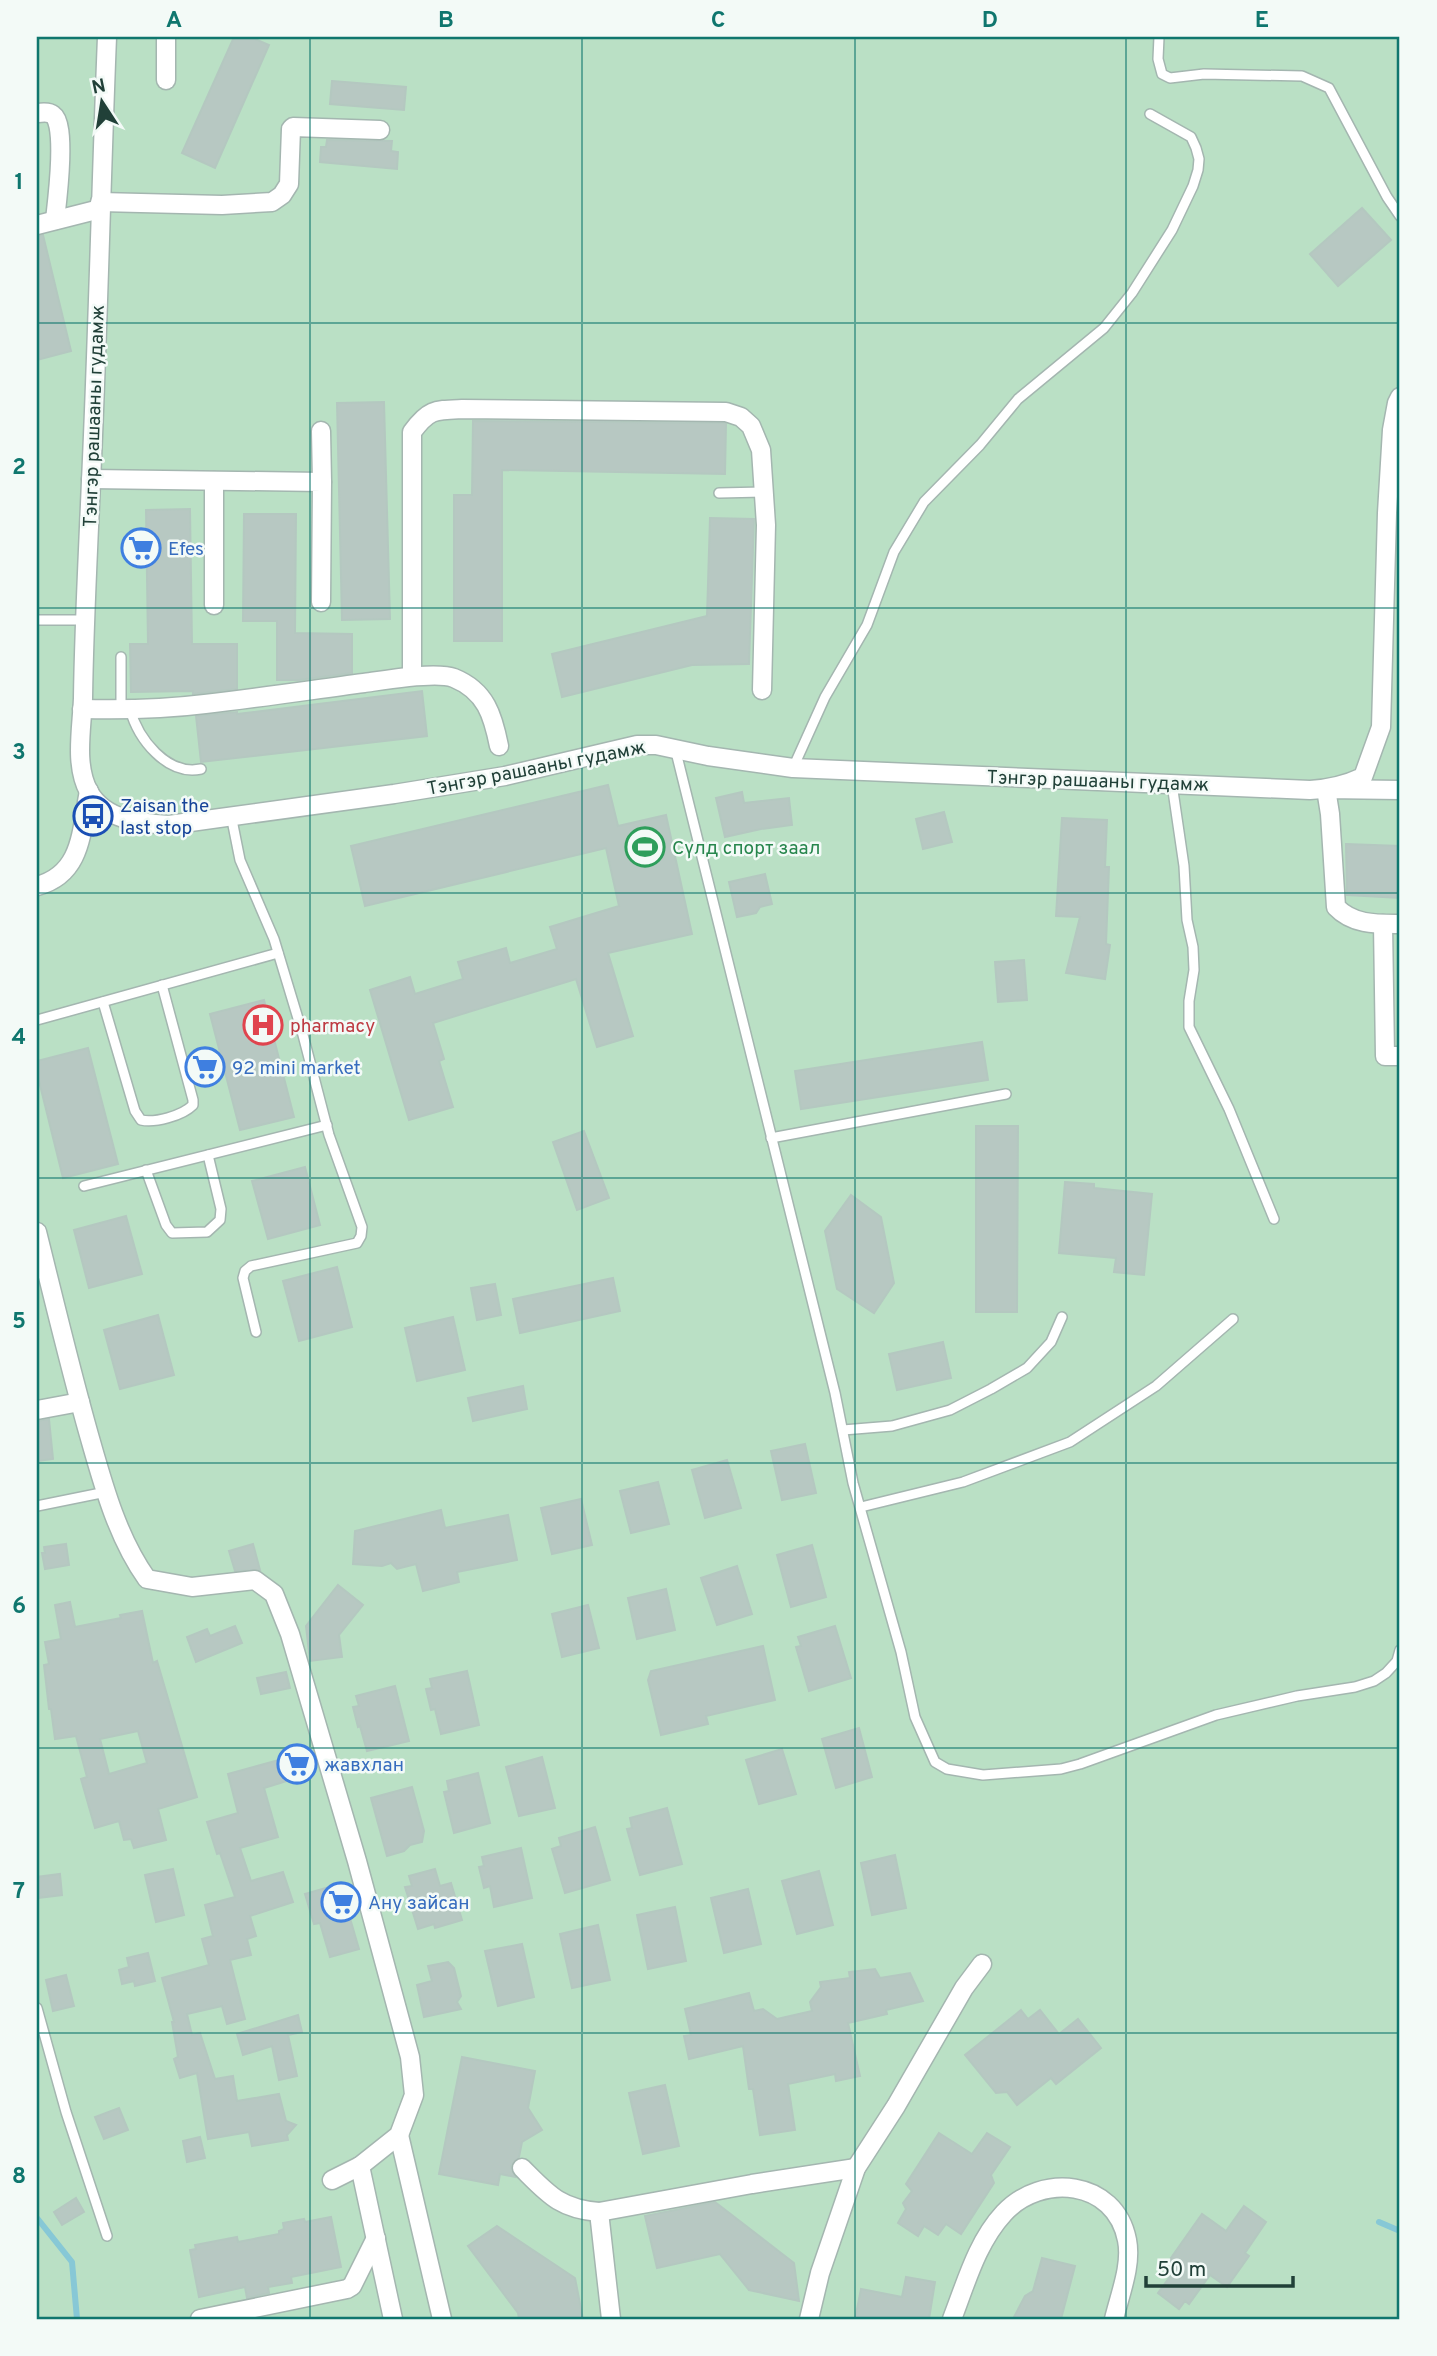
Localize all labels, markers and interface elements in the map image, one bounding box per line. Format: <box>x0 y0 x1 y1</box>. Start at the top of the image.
text: A <box>166 7 182 36</box>
text: B <box>438 7 454 36</box>
text: C <box>711 7 725 36</box>
text: D <box>982 7 998 36</box>
text: E <box>1255 7 1269 36</box>
north arrow <box>66 66 136 136</box>
text: N <box>90 74 108 100</box>
text: 1 <box>14 169 24 198</box>
street label: Тэнгэр рашааны гудамж <box>79 305 111 528</box>
text: 2 <box>12 454 26 483</box>
supermarket icon: Efes <box>120 527 162 569</box>
place label: Efes <box>168 538 204 562</box>
street label: Тэнгэр рашааны гудамж <box>425 736 648 802</box>
text: 3 <box>12 739 26 768</box>
street label: Тэнгэр рашааны гудамж <box>986 766 1209 798</box>
bus stop icon: Zaisan the last stop <box>72 795 114 837</box>
place label: Zaisan the last stop <box>120 795 209 841</box>
sports icon: Сүлд спорт заал <box>624 826 666 868</box>
place label: Сүлд спорт заал <box>672 837 820 861</box>
hospital icon: pharmacy <box>242 1004 284 1046</box>
place label: pharmacy <box>290 1015 375 1039</box>
text: 4 <box>12 1024 26 1053</box>
supermarket icon: 92 mini market <box>184 1046 226 1088</box>
place label: 92 mini market <box>232 1057 361 1081</box>
text: 5 <box>12 1308 26 1337</box>
text: 6 <box>12 1593 26 1622</box>
supermarket icon: жавхлан <box>276 1743 318 1785</box>
place label: жавхлан <box>324 1754 404 1778</box>
text: 7 <box>13 1878 25 1907</box>
supermarket icon: Ану зайсан <box>320 1881 362 1923</box>
place label: Ану зайсан <box>368 1892 469 1916</box>
text: 8 <box>12 2163 26 2192</box>
scale bar <box>1146 2244 1294 2288</box>
text: 50 m <box>1157 2257 1206 2284</box>

